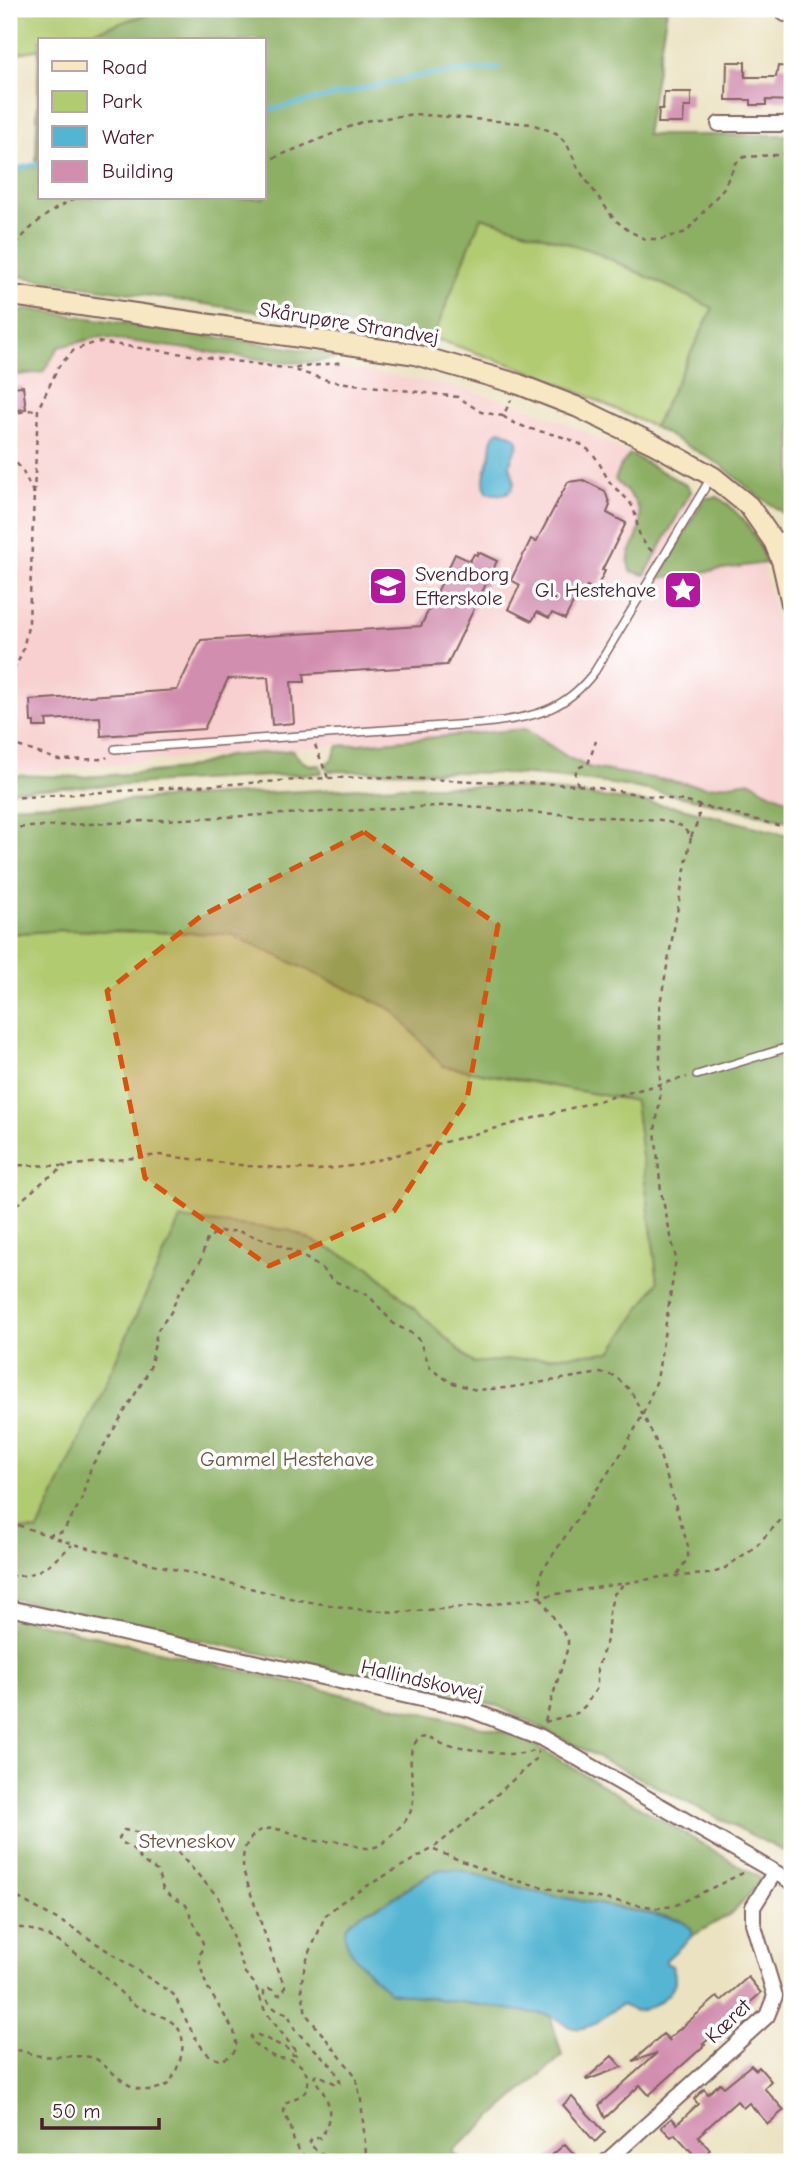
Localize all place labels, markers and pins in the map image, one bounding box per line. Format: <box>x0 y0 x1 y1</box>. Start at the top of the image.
place label: Svendborg Efterskole <box>415 562 509 610</box>
school or university icon: Svendborg Efterskole <box>367 565 409 607</box>
place icon: Gl. Hestehave <box>662 569 704 611</box>
place label: Gl. Hestehave <box>535 578 656 602</box>

